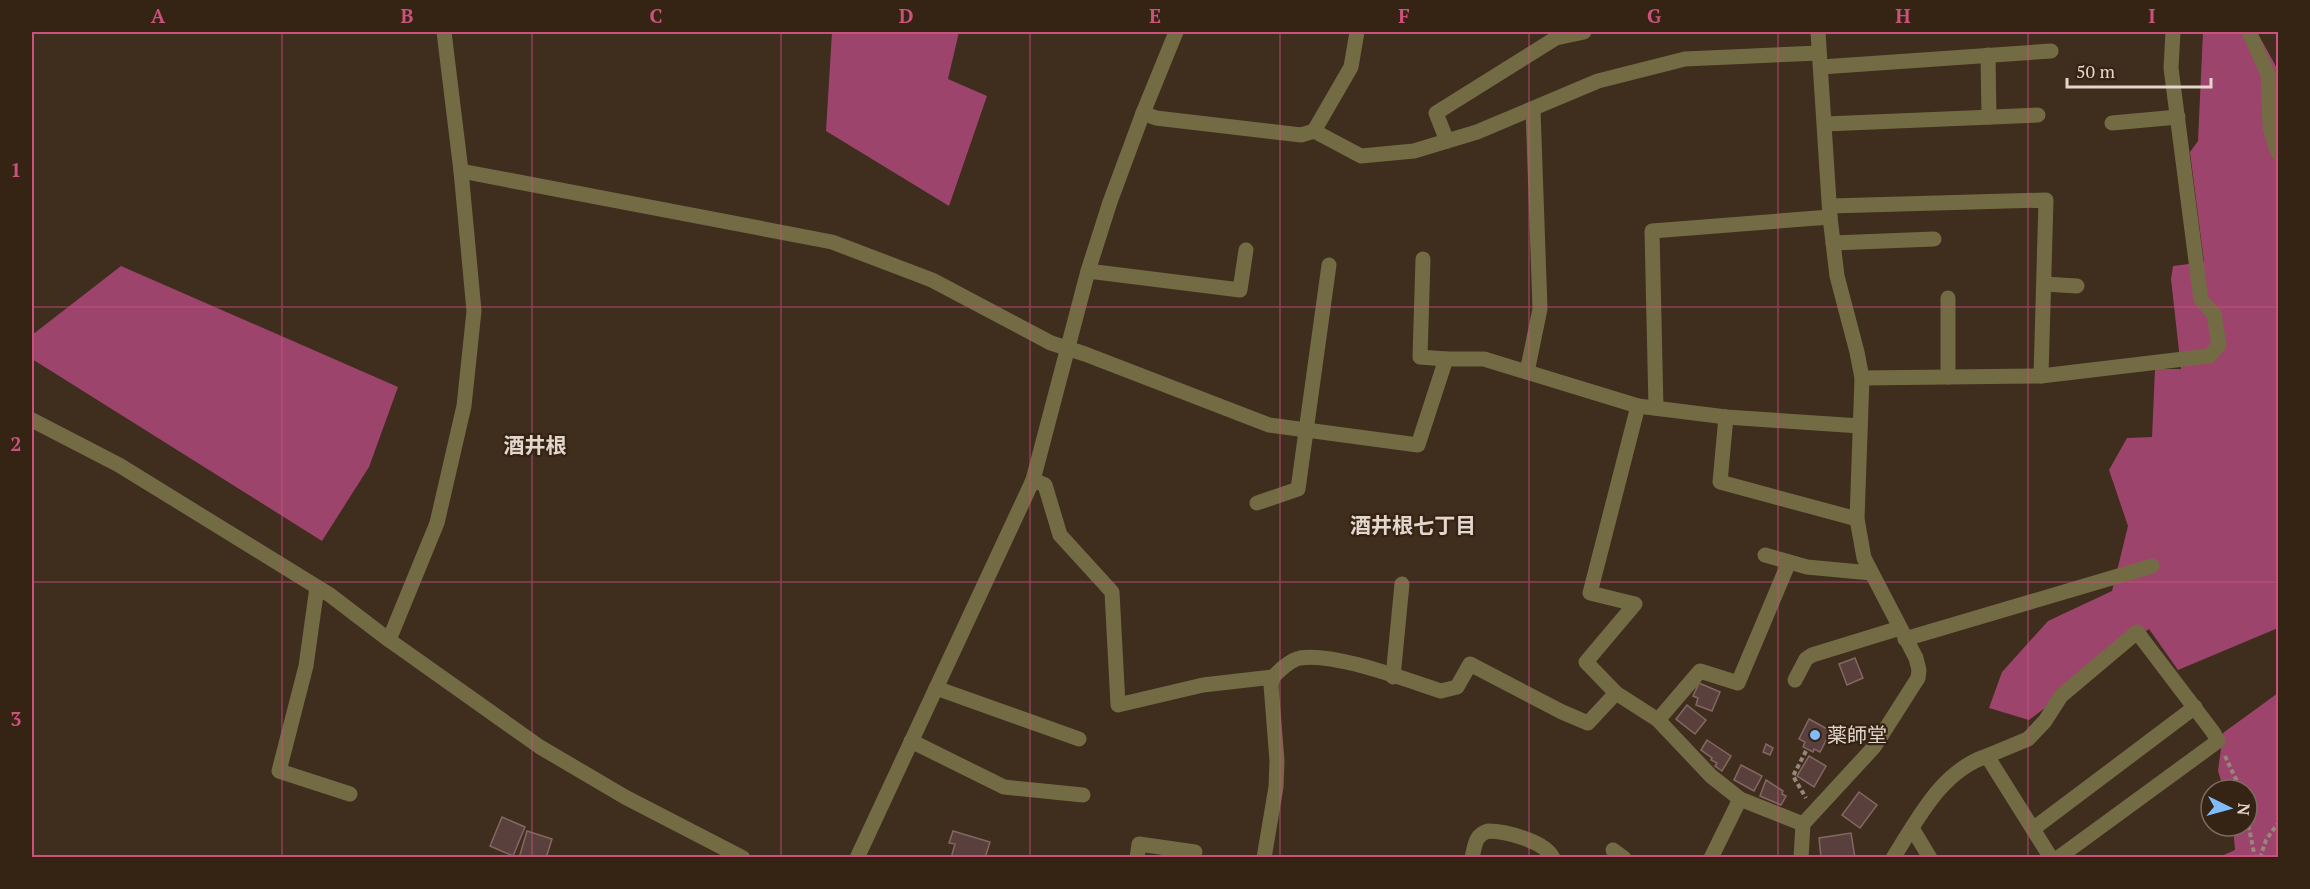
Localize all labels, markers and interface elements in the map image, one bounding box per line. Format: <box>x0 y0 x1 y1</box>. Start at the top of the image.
text: A <box>151 2 166 29</box>
text: B <box>401 2 414 29</box>
text: C <box>649 2 663 29</box>
text: D <box>899 2 913 29</box>
text: E <box>1149 2 1161 29</box>
text: F <box>1398 2 1410 29</box>
text: G <box>1647 2 1661 29</box>
text: H <box>1895 2 1911 29</box>
text: I <box>2148 2 2156 29</box>
scale bar <box>2067 51 2211 89</box>
text: 50 m <box>2076 59 2116 83</box>
text: 1 <box>10 156 22 183</box>
text: 2 <box>10 430 22 457</box>
district label: 酒井根 <box>504 431 567 459</box>
district label: 酒井根七丁目 <box>1350 511 1476 539</box>
text: 3 <box>10 705 22 732</box>
place label: 薬師堂 <box>1827 721 1887 748</box>
marker: 薬師堂 <box>1808 728 1822 742</box>
north arrow <box>2199 778 2259 838</box>
text: N <box>2232 802 2255 816</box>

